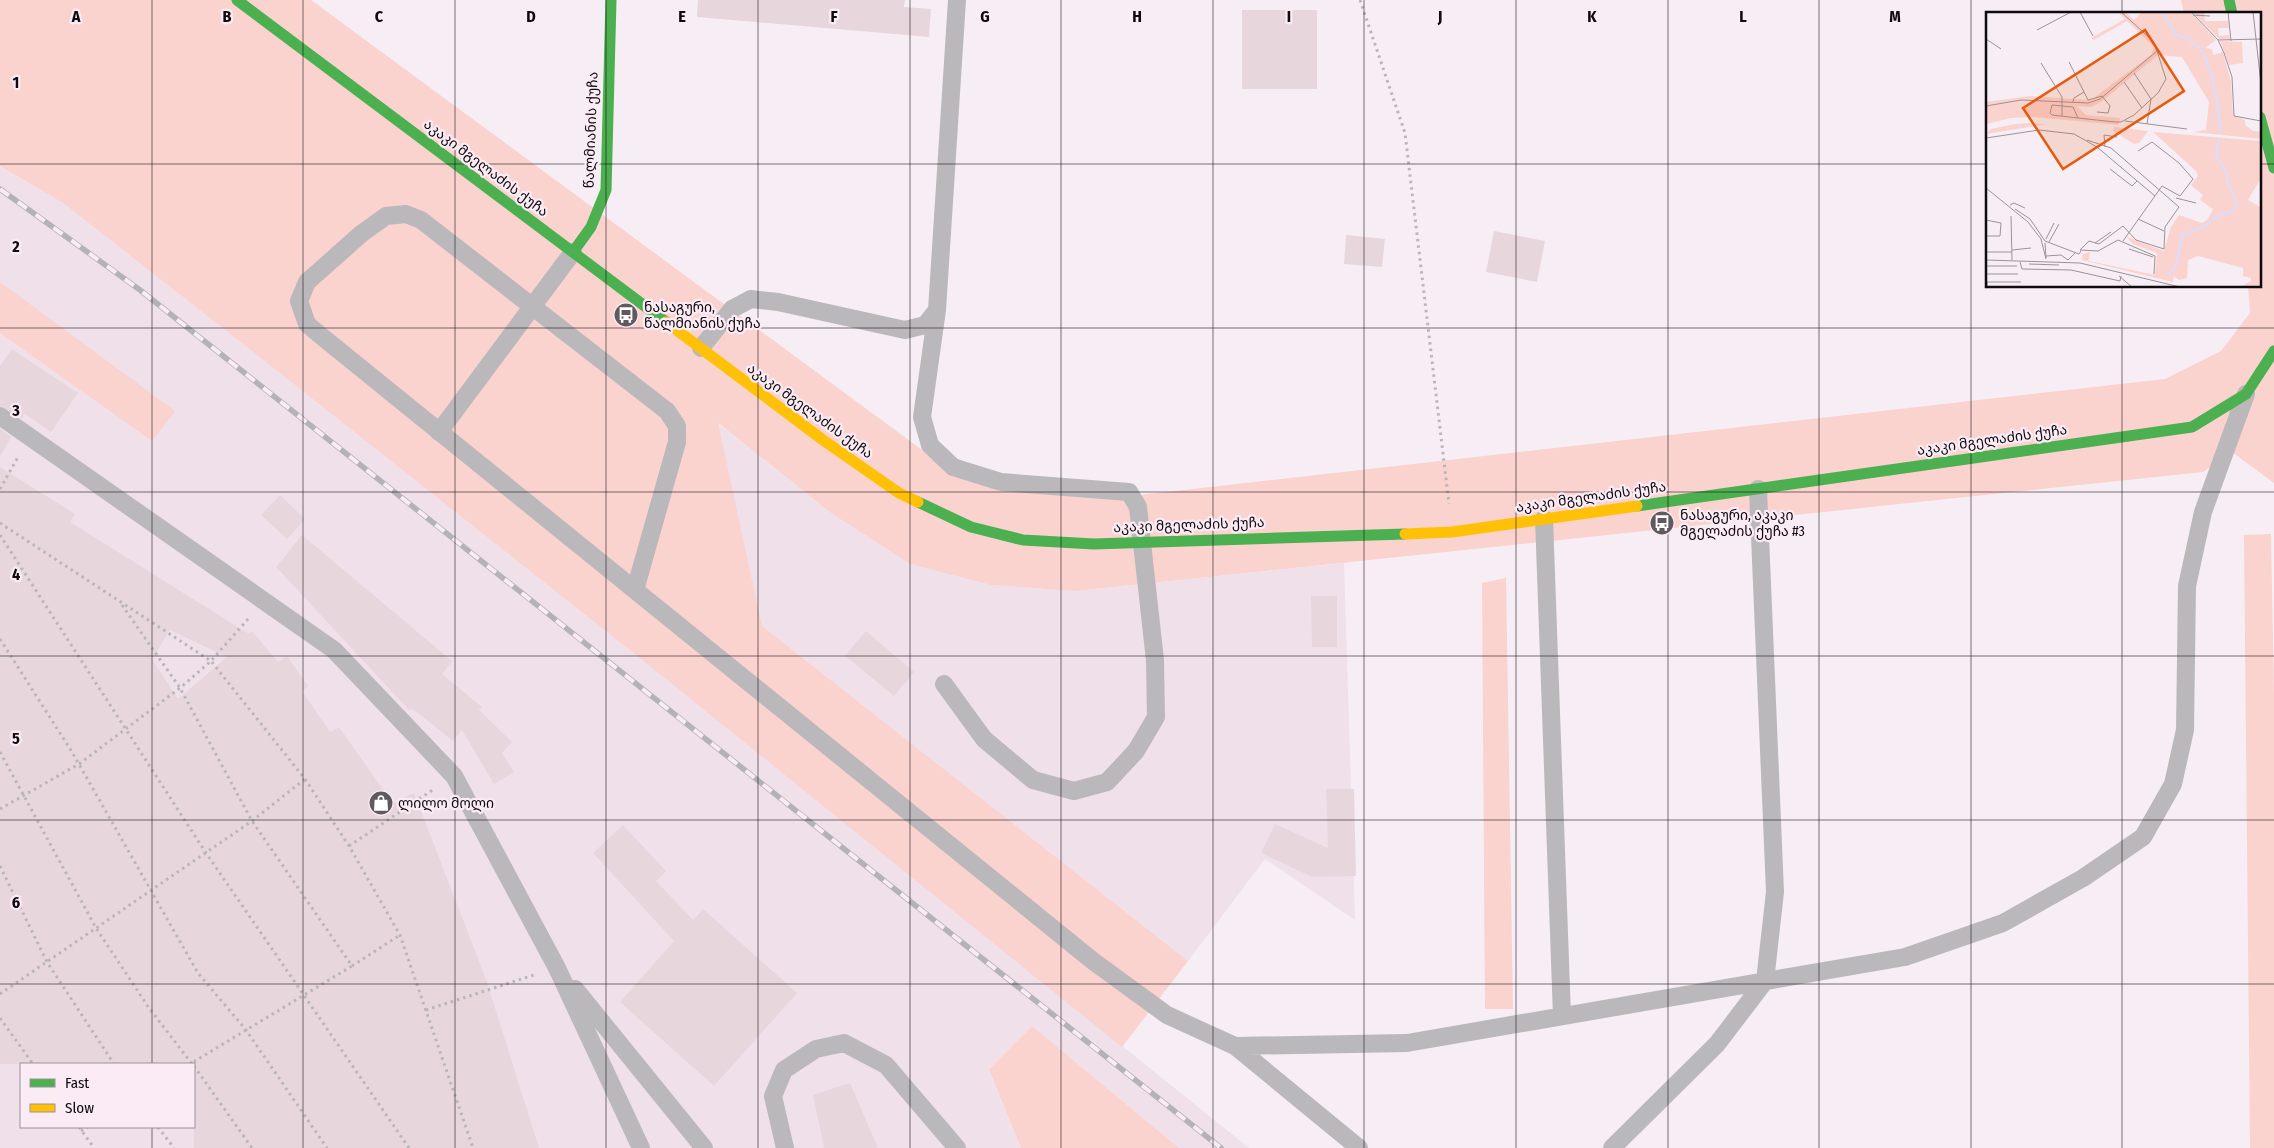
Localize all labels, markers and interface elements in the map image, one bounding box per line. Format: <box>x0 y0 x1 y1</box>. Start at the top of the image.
text: A <box>71 7 81 26</box>
text: B <box>223 7 232 26</box>
text: C <box>375 7 384 26</box>
text: D <box>526 7 536 26</box>
text: E <box>678 7 686 26</box>
text: F <box>830 7 838 26</box>
text: G <box>980 7 990 26</box>
text: H <box>1132 7 1142 26</box>
text: I <box>1287 7 1291 26</box>
text: J <box>1437 7 1442 26</box>
text: K <box>1587 7 1597 26</box>
text: L <box>1739 7 1747 26</box>
text: M <box>1889 7 1901 26</box>
inset map <box>1986 12 2262 288</box>
street label: წალმიანის ქუჩა <box>580 71 602 189</box>
text: 1 <box>13 73 19 92</box>
street label: აკაკი მგელაძის ქუჩა <box>420 116 552 220</box>
text: 2 <box>11 237 20 256</box>
place label: ნასაგური, წალმიანის ქუჩა <box>644 299 761 332</box>
bus stop icon: ნასაგური, წალმიანის ქუჩა <box>613 302 639 328</box>
street label: აკაკი მგელაძის ქუჩა <box>744 360 876 462</box>
text: 3 <box>11 401 20 420</box>
street label: აკაკი მგელაძის ქუჩა <box>1916 421 2068 459</box>
street label: აკაკი მგელაძის ქუჩა <box>1515 478 1667 516</box>
place label: ნასაგური, აკაკი მგელაძის ქუჩა #3 <box>1680 507 1805 540</box>
bus stop icon: ნასაგური, აკაკი მგელაძის ქუჩა #3 <box>1649 510 1675 536</box>
street label: აკაკი მგელაძის ქუჩა <box>1113 514 1265 536</box>
text: 4 <box>12 565 20 584</box>
text: 5 <box>12 729 20 748</box>
shop icon: ლილო მოლი <box>368 790 394 816</box>
place label: ლილო მოლი <box>398 795 494 812</box>
text: 6 <box>12 893 20 912</box>
legend <box>20 1063 195 1128</box>
text: Fast <box>65 1074 89 1092</box>
text: Slow <box>65 1099 94 1117</box>

